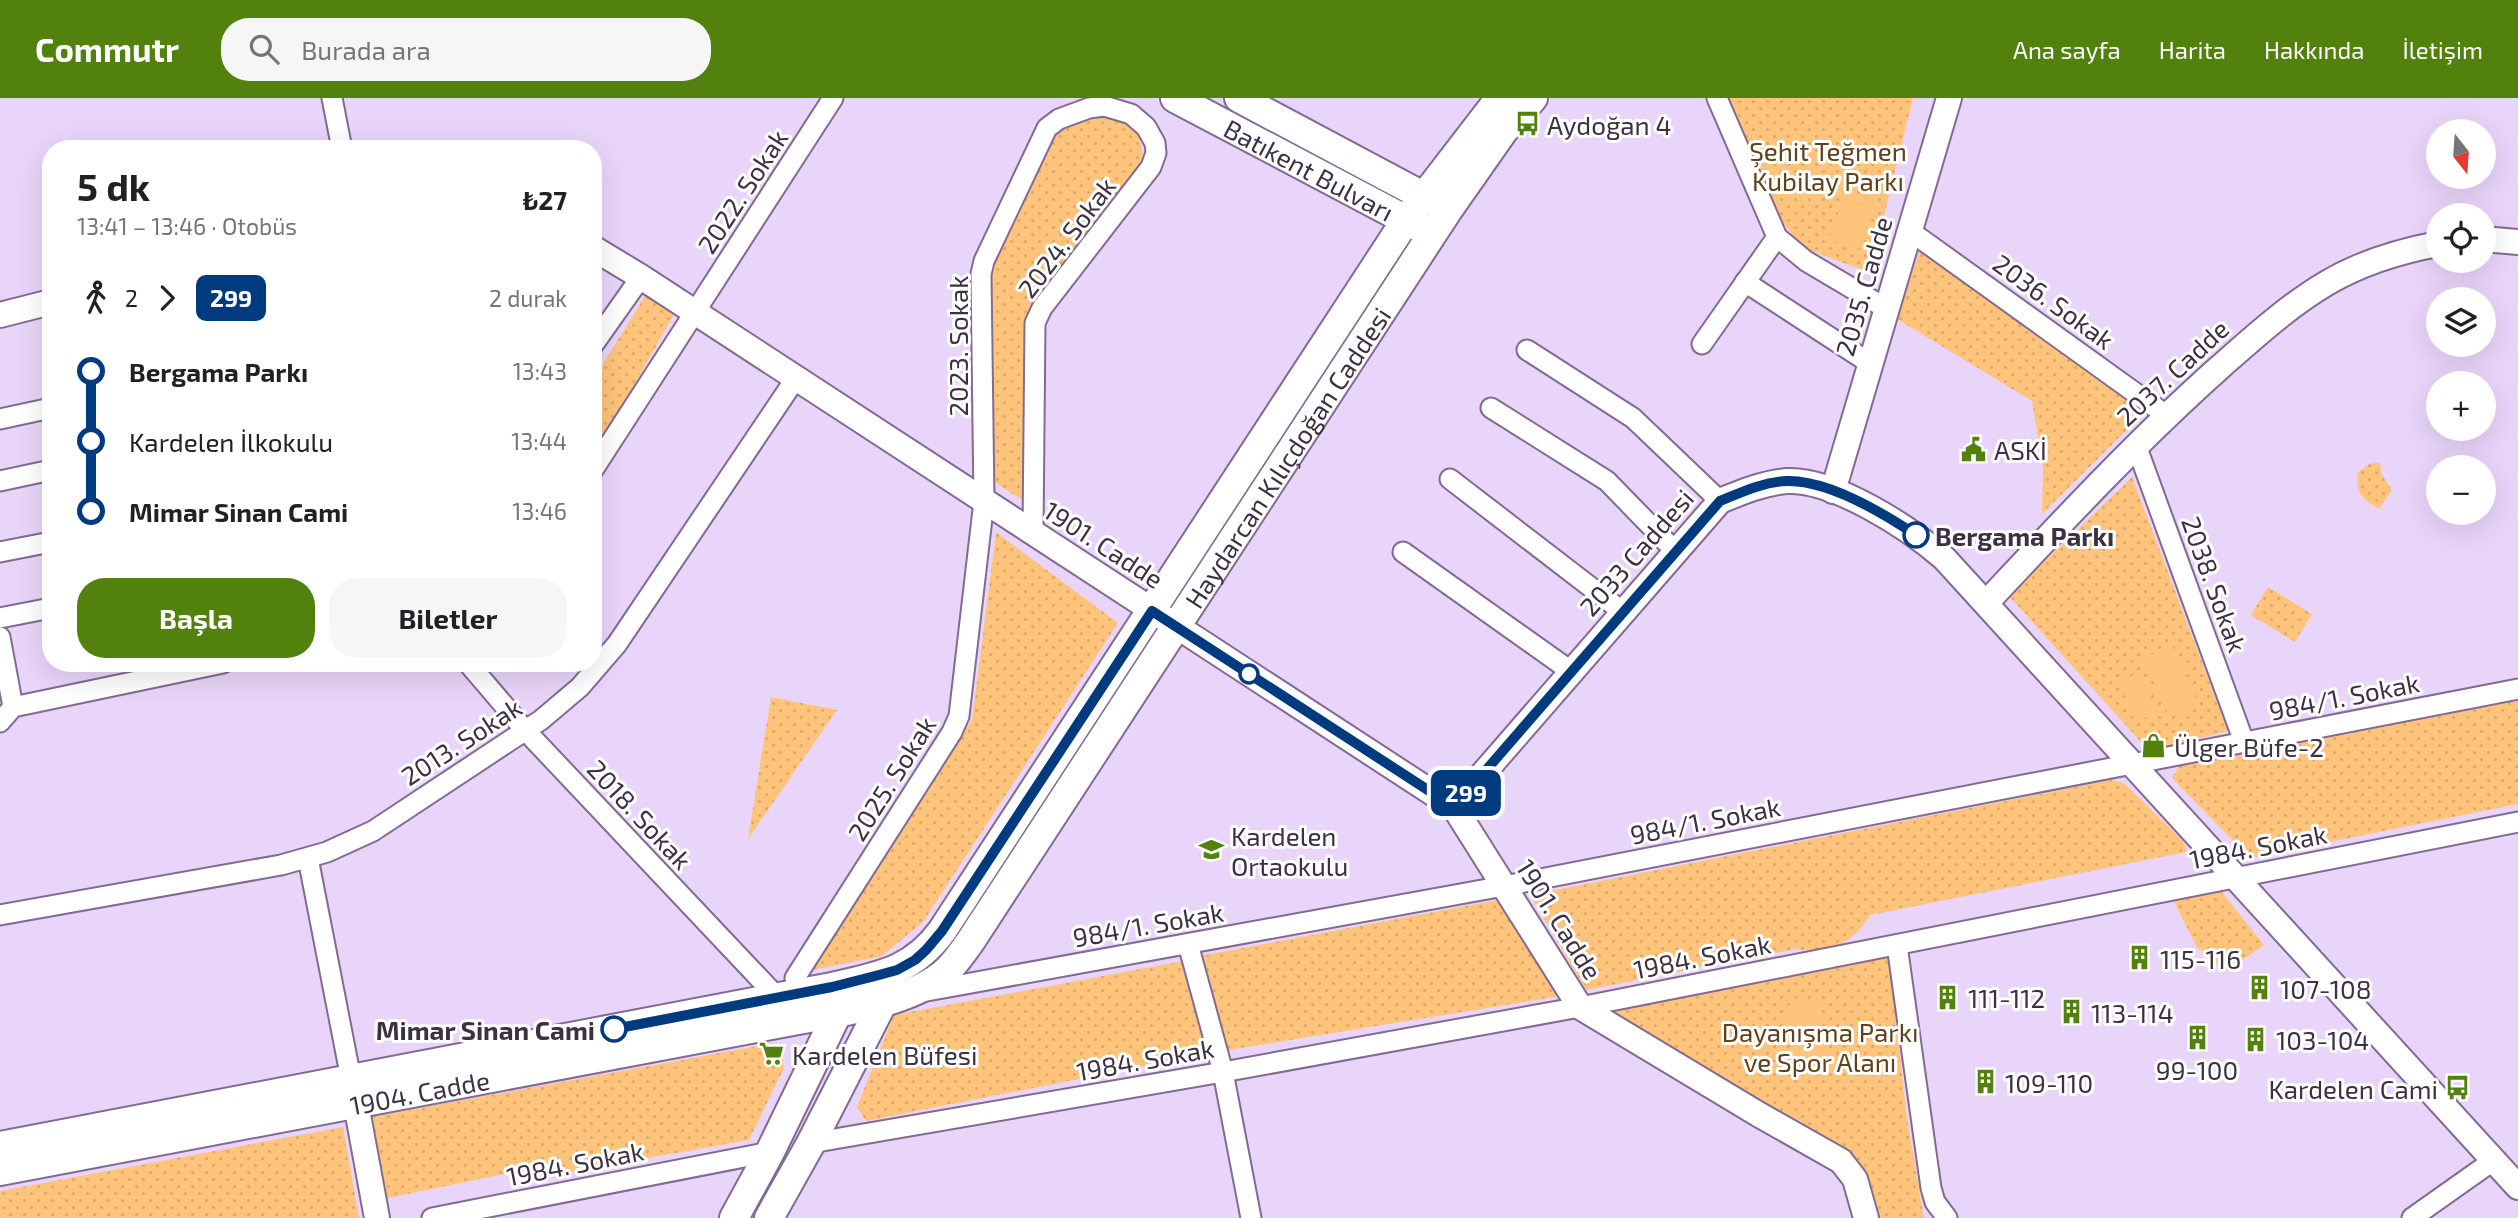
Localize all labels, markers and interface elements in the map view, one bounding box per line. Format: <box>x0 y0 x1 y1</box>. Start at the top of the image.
search box <box>221 18 711 81</box>
text: Commutr <box>35 29 179 69</box>
icon: search <box>245 30 283 68</box>
text: Burada ara <box>301 34 431 65</box>
text: Ana sayfa <box>2013 35 2121 64</box>
text: Harita <box>2159 35 2226 64</box>
text: Hakkında <box>2264 35 2364 64</box>
text: İletişim <box>2402 35 2483 64</box>
place label: Aydoğan 4 <box>1547 109 1672 140</box>
bus stop icon: Aydoğan 4 <box>1513 110 1541 138</box>
street label: Batıkent Bulvarı <box>1219 112 1400 226</box>
north arrow <box>2426 119 2496 189</box>
map controls <box>2426 119 2496 525</box>
street label: 2022. Sokak <box>691 123 793 259</box>
park label: Şehit Teğmen Kubilay Parkı <box>1749 135 1907 196</box>
text: 5 dk <box>77 163 150 209</box>
street label: 2024. Sokak <box>1011 171 1121 303</box>
text: ₺27 <box>523 184 567 215</box>
button: locate <box>2426 203 2496 273</box>
text: 13:41 – 13:46 · Otobüs <box>77 212 297 240</box>
street label: 2035. Cadde <box>1828 213 1898 359</box>
street label: 2036. Sokak <box>1988 247 2120 355</box>
street label: 2023. Sokak <box>942 275 973 417</box>
icon: walk <box>77 279 115 317</box>
icon: forward <box>148 279 186 317</box>
text: 299 <box>210 283 252 312</box>
text: 2 <box>125 284 138 312</box>
text: 2 durak <box>489 284 567 312</box>
button: layers <box>2426 287 2496 357</box>
street label: Haydarcan Kılıçdoğan Caddesi <box>1177 301 1396 613</box>
street label: 2037. Cadde <box>2110 312 2234 432</box>
text: Bergama Parkı <box>129 356 308 387</box>
text: 13:43 <box>513 357 567 385</box>
button: + <box>2426 371 2496 441</box>
text: Kardelen İlkokulu <box>129 426 333 457</box>
text: 13:44 <box>511 427 567 455</box>
place label: ASKİ <box>1994 434 2047 465</box>
public building icon: ASKİ <box>1960 435 1988 463</box>
button: − <box>2426 455 2496 525</box>
street label: 2033 Caddesi <box>1573 482 1699 622</box>
street label: 1901. Cadde <box>1039 494 1169 594</box>
text: Mimar Sinan Cami <box>129 496 348 527</box>
text: 13:46 <box>512 497 567 525</box>
street label: 2038. Sokak <box>2176 512 2254 656</box>
place label: Bergama Parkı <box>1935 520 2114 551</box>
marker: Bergama Parkı <box>1903 522 1929 548</box>
button: Başla <box>77 578 315 658</box>
button: Biletler <box>329 578 567 658</box>
unlabelled marker <box>1239 664 1259 684</box>
street label: 984/1. Sokak <box>2266 666 2422 726</box>
street label: 2013. Sokak <box>395 691 527 791</box>
street label: 2025. Sokak <box>841 710 941 846</box>
place label: Ülger Büfe-2 <box>2174 731 2324 762</box>
shop icon: Ülger Büfe-2 <box>2140 732 2168 760</box>
street label: 2018. Sokak <box>582 753 698 875</box>
line badge: 299 <box>1426 770 1506 816</box>
text: 299 <box>1445 778 1487 807</box>
street label: 984/1. Sokak <box>1627 790 1783 850</box>
street label: 1984. Sokak <box>2187 818 2329 874</box>
place label: Kardelen Ortaokulu <box>1231 820 1348 881</box>
school or university icon: Kardelen Ortaokulu <box>1197 836 1225 864</box>
street label: 1901. Cadde <box>1511 853 1609 985</box>
street label: 984/1. Sokak <box>1070 896 1226 952</box>
street label: 1984. Sokak <box>1631 928 1773 984</box>
place label: 115-116 <box>2160 943 2241 974</box>
building icon: 115-116 <box>2126 944 2154 972</box>
place label: 107-108 <box>2280 973 2371 1004</box>
building icon: 107-108 <box>2246 974 2274 1002</box>
place label: 111-112 <box>1968 982 2045 1013</box>
building icon: 111-112 <box>1934 983 1962 1011</box>
place label: 113-114 <box>2091 997 2174 1028</box>
building icon: 113-114 <box>2057 998 2085 1026</box>
place label: Mimar Sinan Cami <box>376 1014 595 1045</box>
marker: Mimar Sinan Cami <box>601 1016 627 1042</box>
park label: Dayanışma Parkı ve Spor Alanı <box>1722 1016 1918 1077</box>
building icon: 99-100 <box>2183 1023 2211 1051</box>
place label: 103-104 <box>2276 1024 2369 1055</box>
building icon: 103-104 <box>2242 1025 2270 1053</box>
street label: 1984. Sokak <box>1074 1032 1216 1086</box>
place label: Kardelen Büfesi <box>792 1039 978 1070</box>
supermarket icon: Kardelen Büfesi <box>758 1040 786 1068</box>
place label: 99-100 <box>2156 1054 2238 1085</box>
street label: 1904. Cadde <box>347 1063 492 1120</box>
place label: 109-110 <box>2005 1067 2093 1098</box>
building icon: 109-110 <box>1971 1068 1999 1096</box>
place label: Kardelen Cami <box>2268 1073 2438 1104</box>
bus stop icon: Kardelen Cami <box>2444 1074 2472 1102</box>
street label: 1984. Sokak <box>504 1135 646 1191</box>

